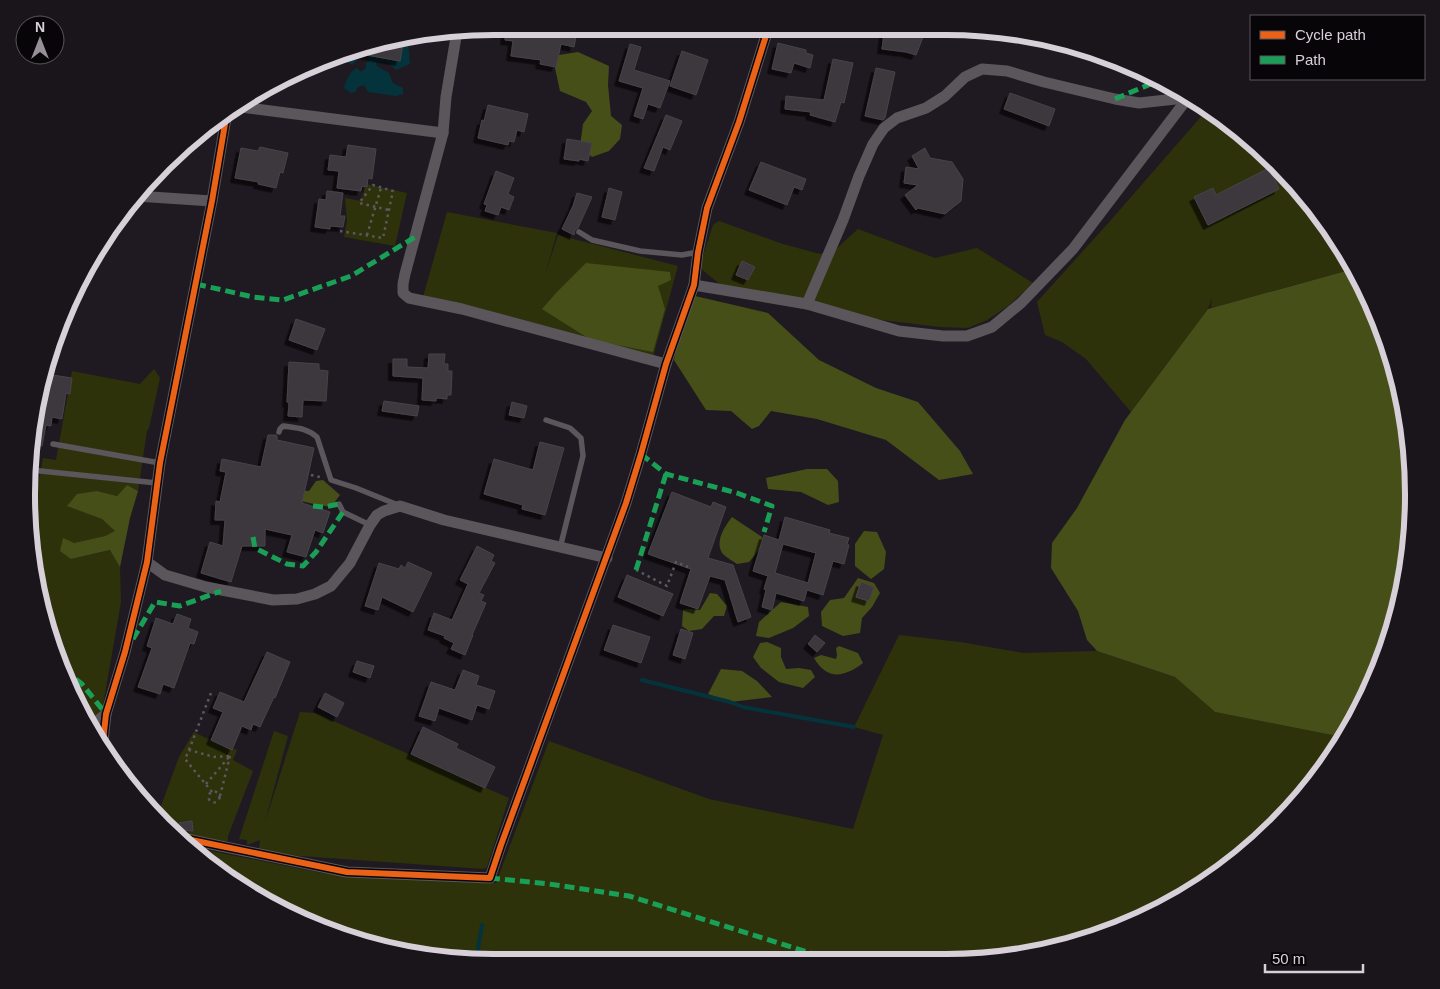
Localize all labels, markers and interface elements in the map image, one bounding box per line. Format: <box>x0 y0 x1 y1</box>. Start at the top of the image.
north arrow <box>15 15 65 65</box>
legend <box>1250 15 1425 80</box>
text: N <box>35 19 45 35</box>
text: Cycle path <box>1295 26 1366 43</box>
text: Path <box>1295 51 1326 68</box>
scale bar <box>1265 942 1362 974</box>
text: 50 m <box>1272 950 1305 967</box>

